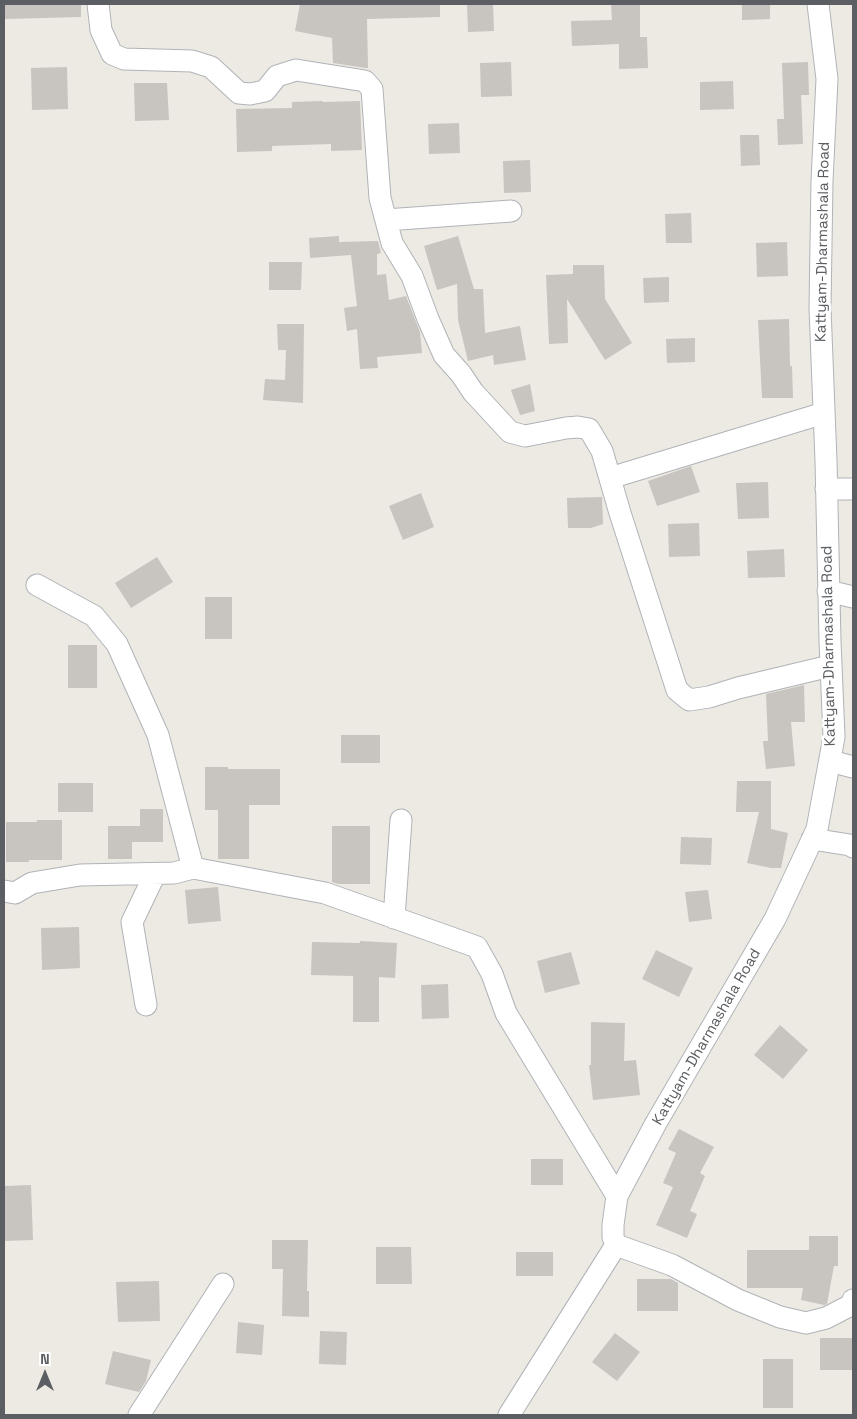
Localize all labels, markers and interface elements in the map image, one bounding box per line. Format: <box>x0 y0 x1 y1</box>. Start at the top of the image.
street label: Kattyam-Dharmashala Road <box>812 142 834 342</box>
street label: Kattyam-Dharmashala Road <box>818 546 840 746</box>
street label: Kattyam-Dharmashala Road <box>649 946 765 1128</box>
north arrow <box>20 1349 70 1399</box>
text: N <box>40 1350 50 1368</box>

